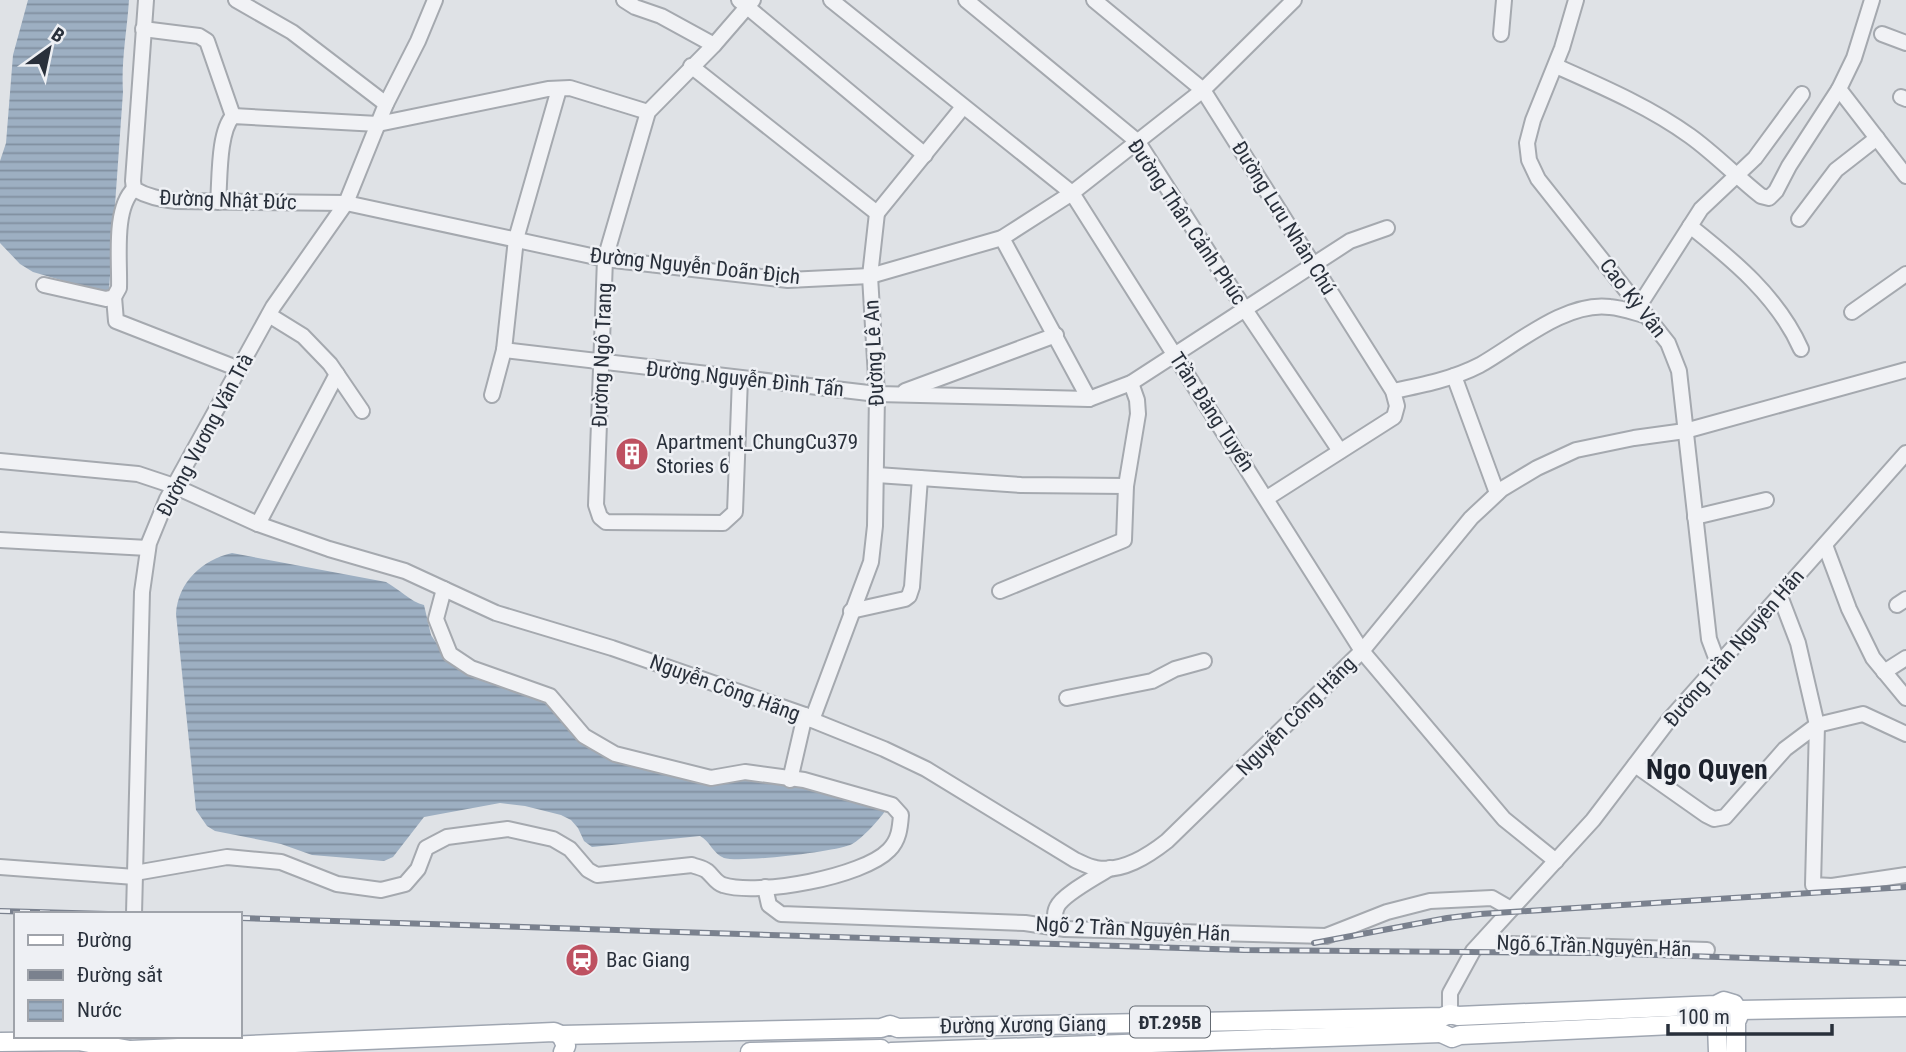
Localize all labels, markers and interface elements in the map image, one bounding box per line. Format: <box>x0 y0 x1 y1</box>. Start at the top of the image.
north arrow <box>14 14 84 84</box>
text: B <box>47 23 69 48</box>
street label: Đường Thân Cảnh Phúc <box>1123 135 1251 309</box>
street label: Đường Lưu Nhân Chú <box>1227 137 1341 299</box>
street label: Đường Nhật Đức <box>159 186 297 214</box>
street label: Đường Nguyễn Doãn Địch <box>589 243 801 289</box>
street label: Cao Kỳ Vân <box>1595 254 1671 342</box>
street label: Đường Ngô Trang <box>587 282 617 428</box>
street label: Đường Lê An <box>859 299 889 407</box>
street label: Trần Đăng Tuyển <box>1165 348 1259 476</box>
street label: Đường Vương Văn Trà <box>152 350 258 520</box>
street label: Đường Nguyễn Đình Tấn <box>645 357 845 401</box>
place label: Apartment_ChungCu379 Stories 6 <box>656 430 858 478</box>
building icon: Apartment_ChungCu379 Stories 6 <box>613 435 651 473</box>
street label: Đường Trần Nguyên Hãn <box>1659 564 1809 732</box>
street label: Nguyễn Công Hãng <box>646 650 804 726</box>
street label: Nguyễn Công Hãng <box>1232 652 1360 780</box>
district label: Ngo Quyen <box>1646 753 1768 786</box>
legend <box>14 912 242 1038</box>
street label: Ngõ 2 Trần Nguyên Hãn <box>1035 912 1231 946</box>
text: Đường <box>77 928 132 952</box>
street label: Ngõ 6 Trần Nguyên Hãn <box>1496 931 1692 961</box>
station icon: Bac Giang <box>563 941 601 979</box>
place label: Bac Giang <box>606 948 690 972</box>
text: Đường sắt <box>77 963 163 987</box>
scale bar <box>1668 992 1832 1036</box>
text: Nước <box>77 998 122 1022</box>
text: 100 m <box>1678 1005 1730 1029</box>
road number: ĐT.295B <box>1130 1006 1210 1038</box>
street label: Đường Xương Giang <box>940 1012 1106 1038</box>

